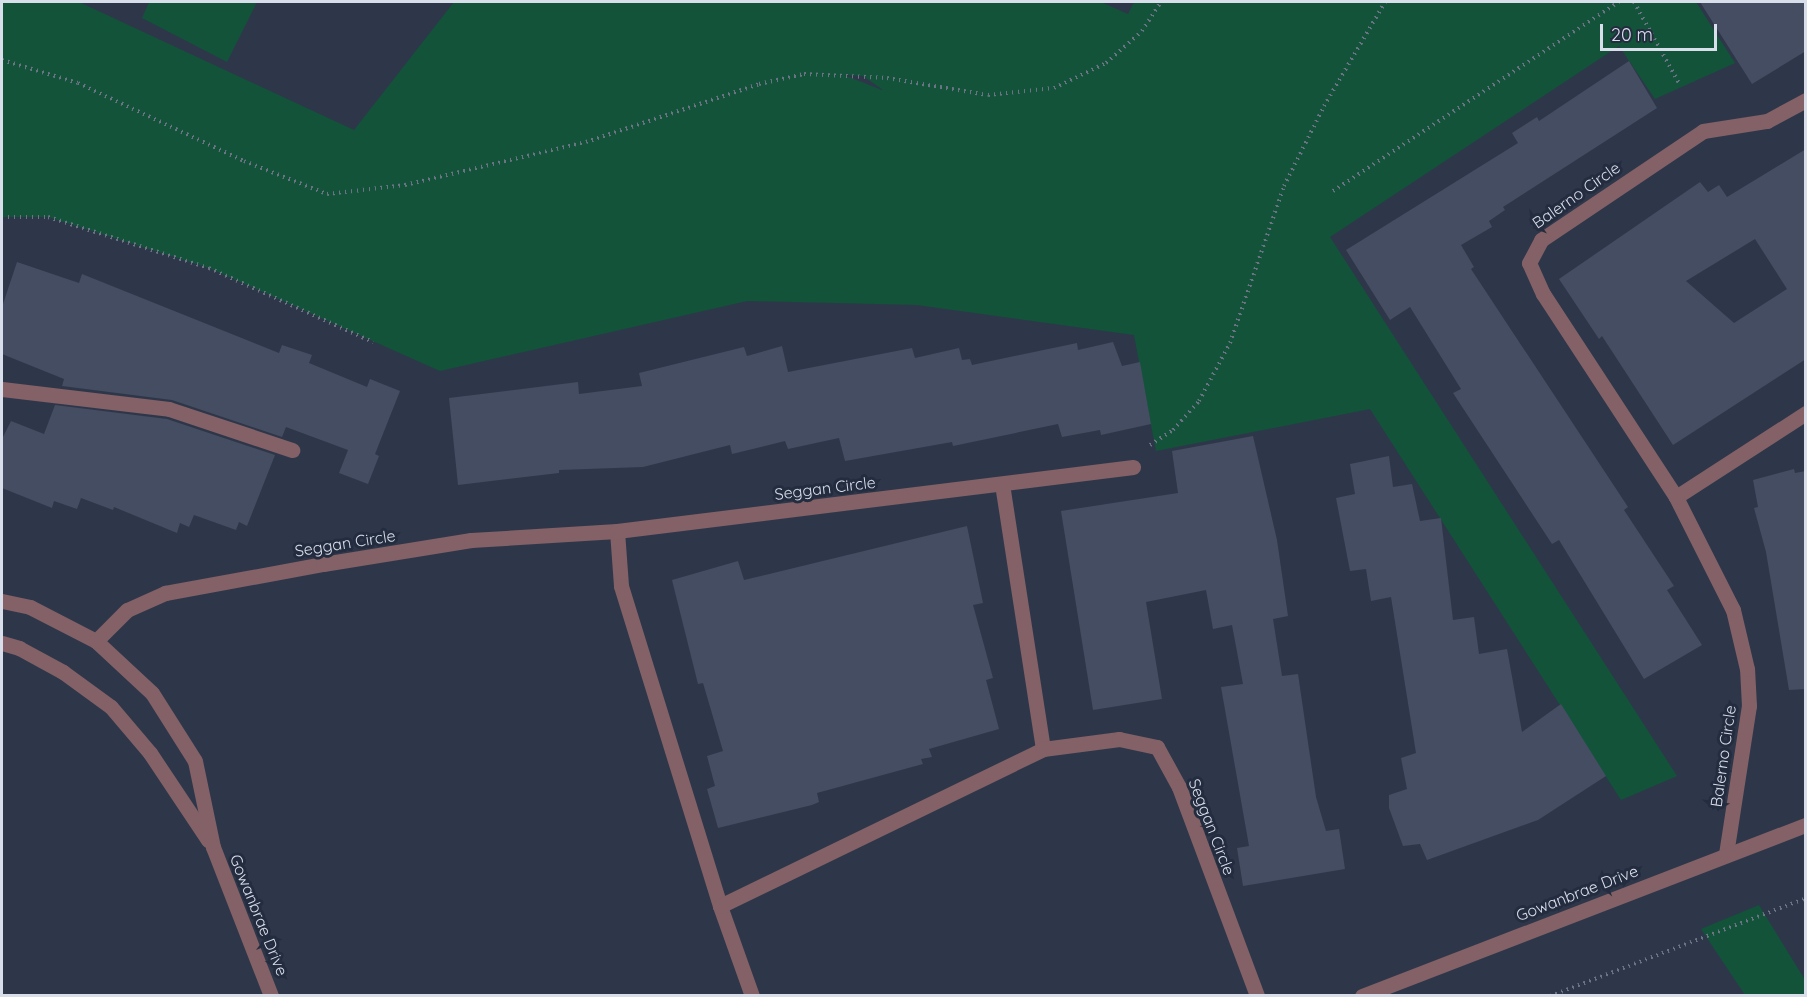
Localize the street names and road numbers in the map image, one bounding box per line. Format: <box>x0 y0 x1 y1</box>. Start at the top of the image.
street label: Balerno Circle <box>1528 158 1624 232</box>
street label: Seggan Circle <box>773 472 877 504</box>
street label: Seggan Circle <box>293 526 397 560</box>
street label: Balerno Circle <box>1706 704 1740 808</box>
street label: Seggan Circle <box>1185 776 1239 878</box>
street label: Gowanbrae Drive <box>226 852 292 978</box>
street label: Gowanbrae Drive <box>1513 861 1641 925</box>

